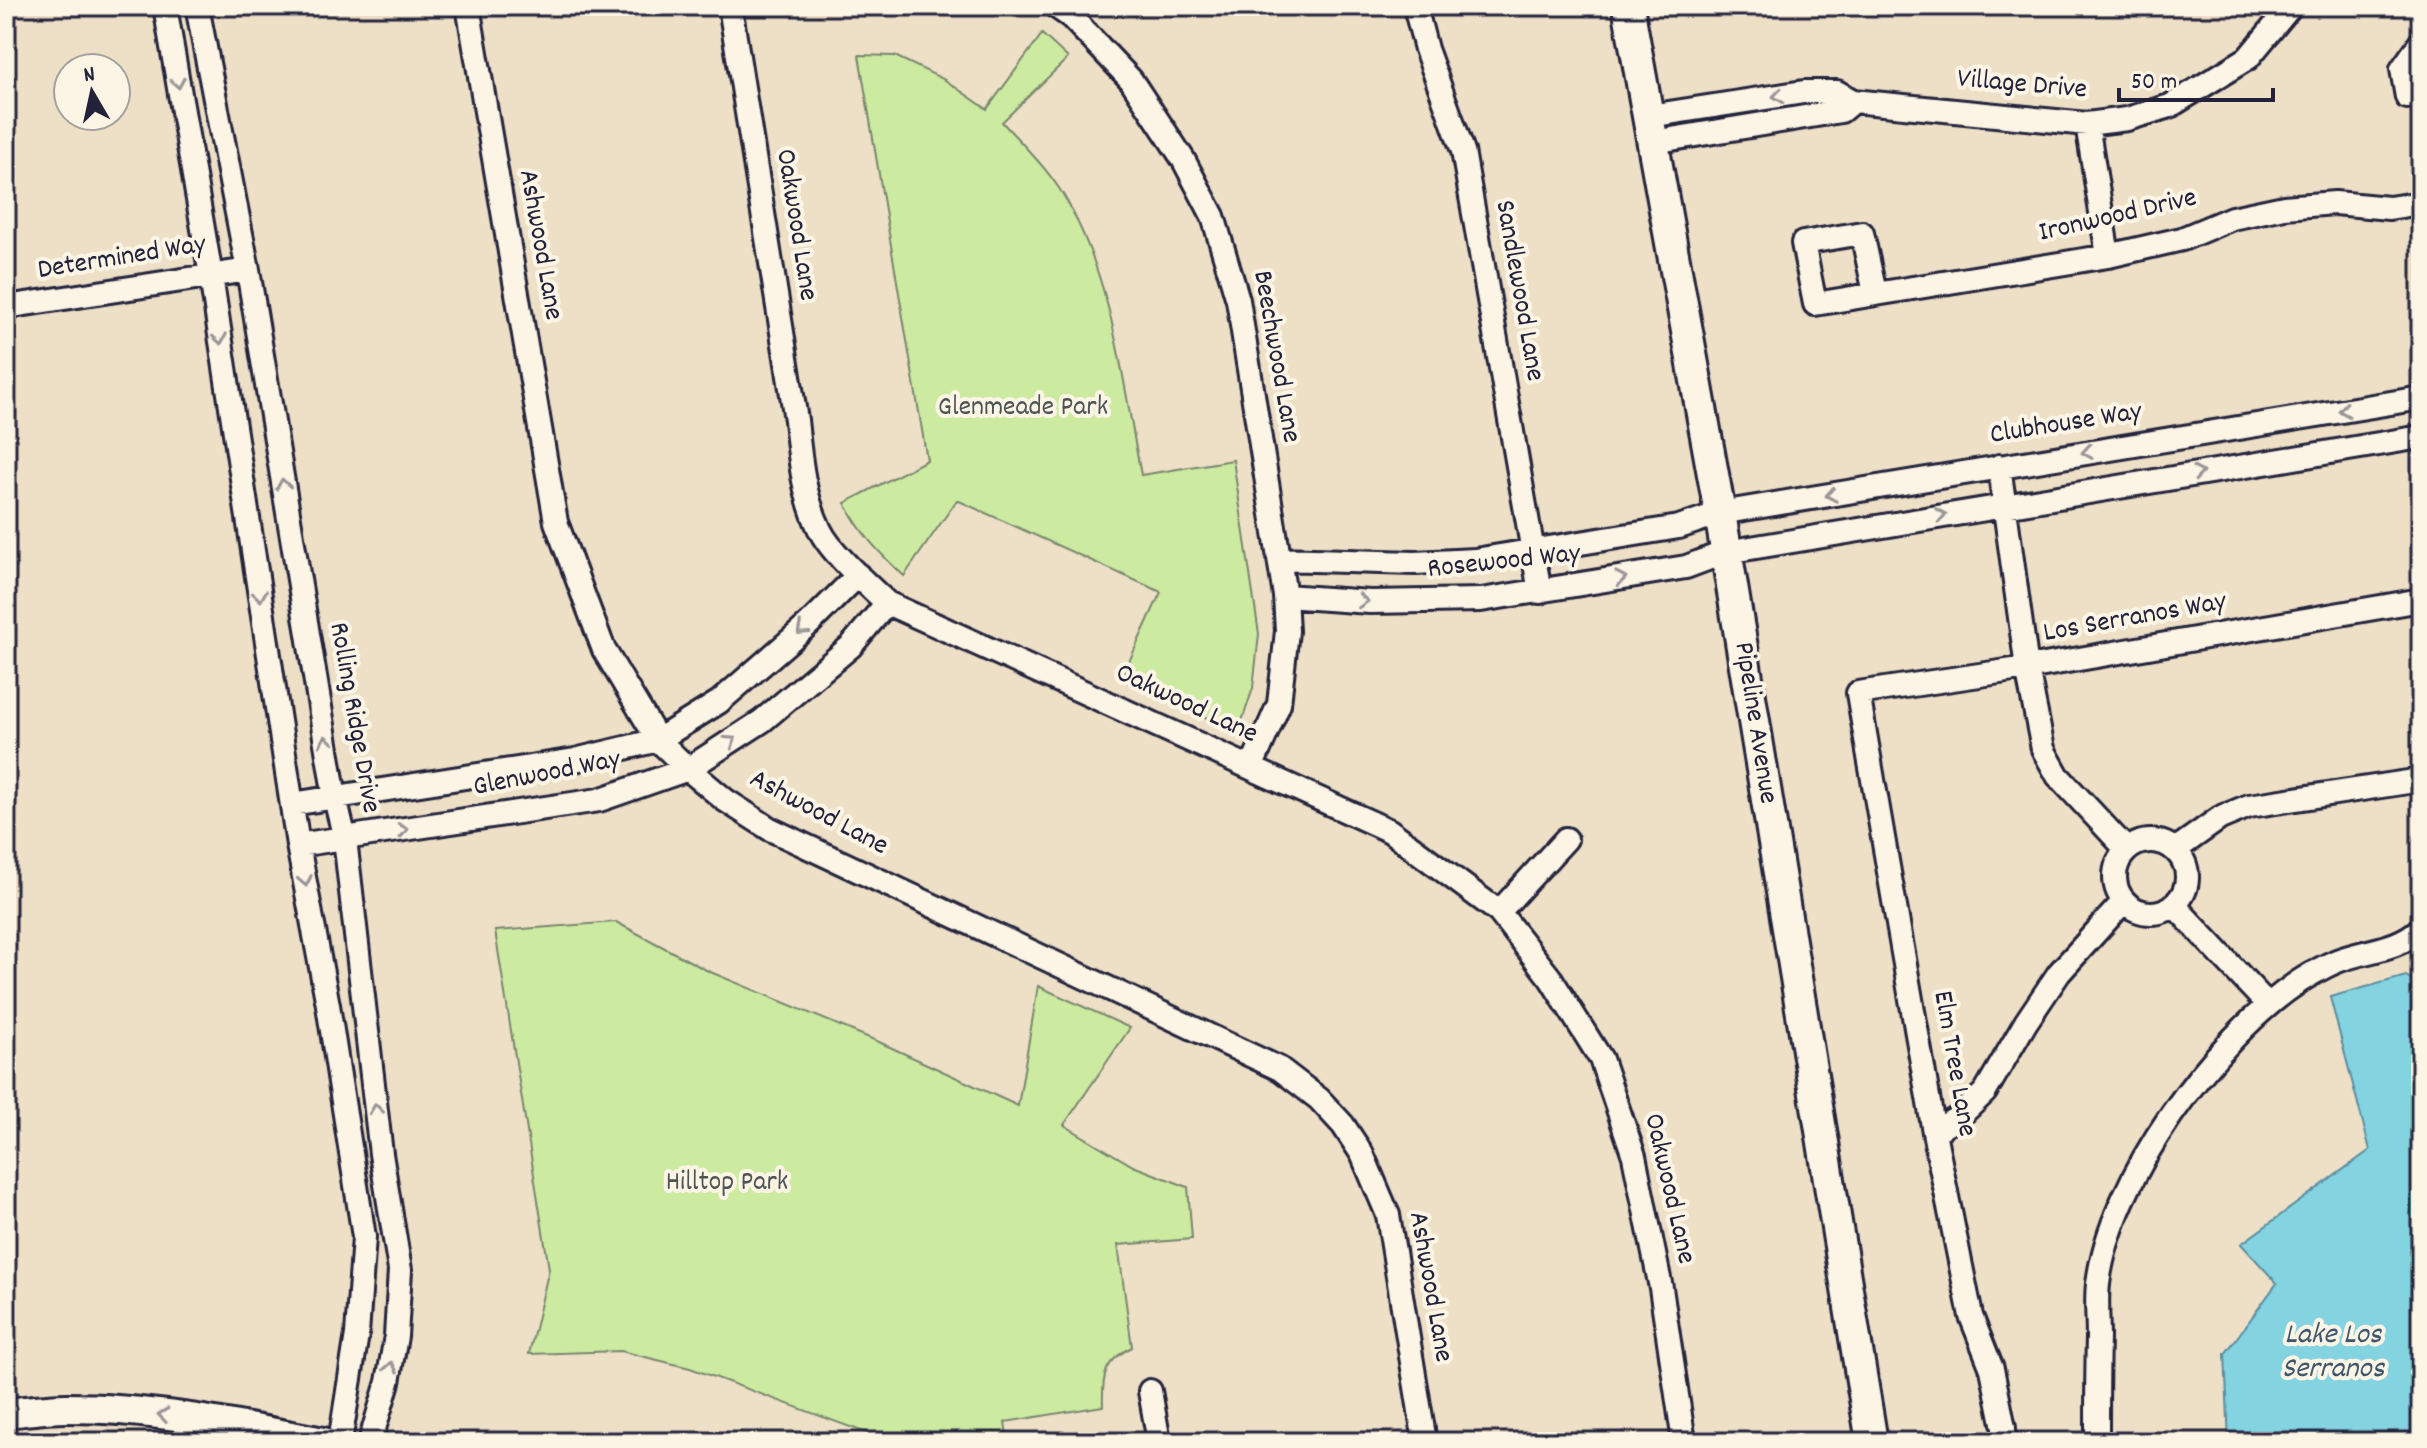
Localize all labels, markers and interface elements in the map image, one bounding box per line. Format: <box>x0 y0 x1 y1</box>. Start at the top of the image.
north arrow <box>52 52 132 132</box>
scale bar <box>2119 52 2273 102</box>
text: N <box>82 60 97 92</box>
street label: Village Drive <box>1955 60 2089 112</box>
text: 50 m <box>2131 66 2177 100</box>
one-way arrow <box>169 76 186 90</box>
one-way arrow <box>1771 87 1785 104</box>
street label: Oakwood Lane <box>763 146 827 304</box>
street label: Ashwood Lane <box>506 167 572 323</box>
street label: Ironwood Drive <box>2035 179 2201 255</box>
street label: Sandlewood Lane <box>1482 197 1554 385</box>
street label: Determined Way <box>35 226 209 292</box>
street label: Beechwood Lane <box>1240 268 1310 446</box>
one-way arrow <box>211 333 228 346</box>
park label: Glenmeade Park <box>938 389 1108 429</box>
street label: Clubhouse Way <box>1987 393 2145 457</box>
one-way arrow <box>2337 401 2351 418</box>
one-way arrow <box>2080 443 2094 460</box>
one-way arrow <box>2191 465 2205 482</box>
one-way arrow <box>275 478 292 491</box>
one-way arrow <box>1824 485 1838 502</box>
one-way arrow <box>1934 507 1948 524</box>
street label: Rosewood Way <box>1426 535 1583 591</box>
one-way arrow <box>1615 570 1628 587</box>
street label: Los Serranos Way <box>2041 583 2230 655</box>
one-way arrow <box>251 590 268 603</box>
one-way arrow <box>1357 592 1370 609</box>
street label: Rolling Ridge Drive <box>317 619 389 817</box>
one-way arrow <box>796 620 811 634</box>
street label: Pipeline Avenue <box>1721 639 1787 807</box>
street label: Oakwood Lane <box>1108 655 1264 755</box>
one-way arrow <box>318 734 335 748</box>
one-way arrow <box>723 736 737 751</box>
street label: Glenwood Way <box>470 741 625 809</box>
street label: Ashwood Lane <box>741 761 895 867</box>
one-way arrow <box>396 822 410 839</box>
one-way arrow <box>296 874 313 888</box>
street label: Elm Tree Lane <box>1920 988 1986 1140</box>
one-way arrow <box>368 1102 385 1116</box>
street label: Oakwood Lane <box>1631 1110 1705 1268</box>
park label: Hilltop Park <box>666 1164 788 1204</box>
street label: Ashwood Lane <box>1396 1209 1462 1365</box>
water label: Lake Los Serranos <box>2282 1315 2386 1392</box>
one-way arrow <box>381 1360 398 1374</box>
one-way arrow <box>156 1407 170 1424</box>

